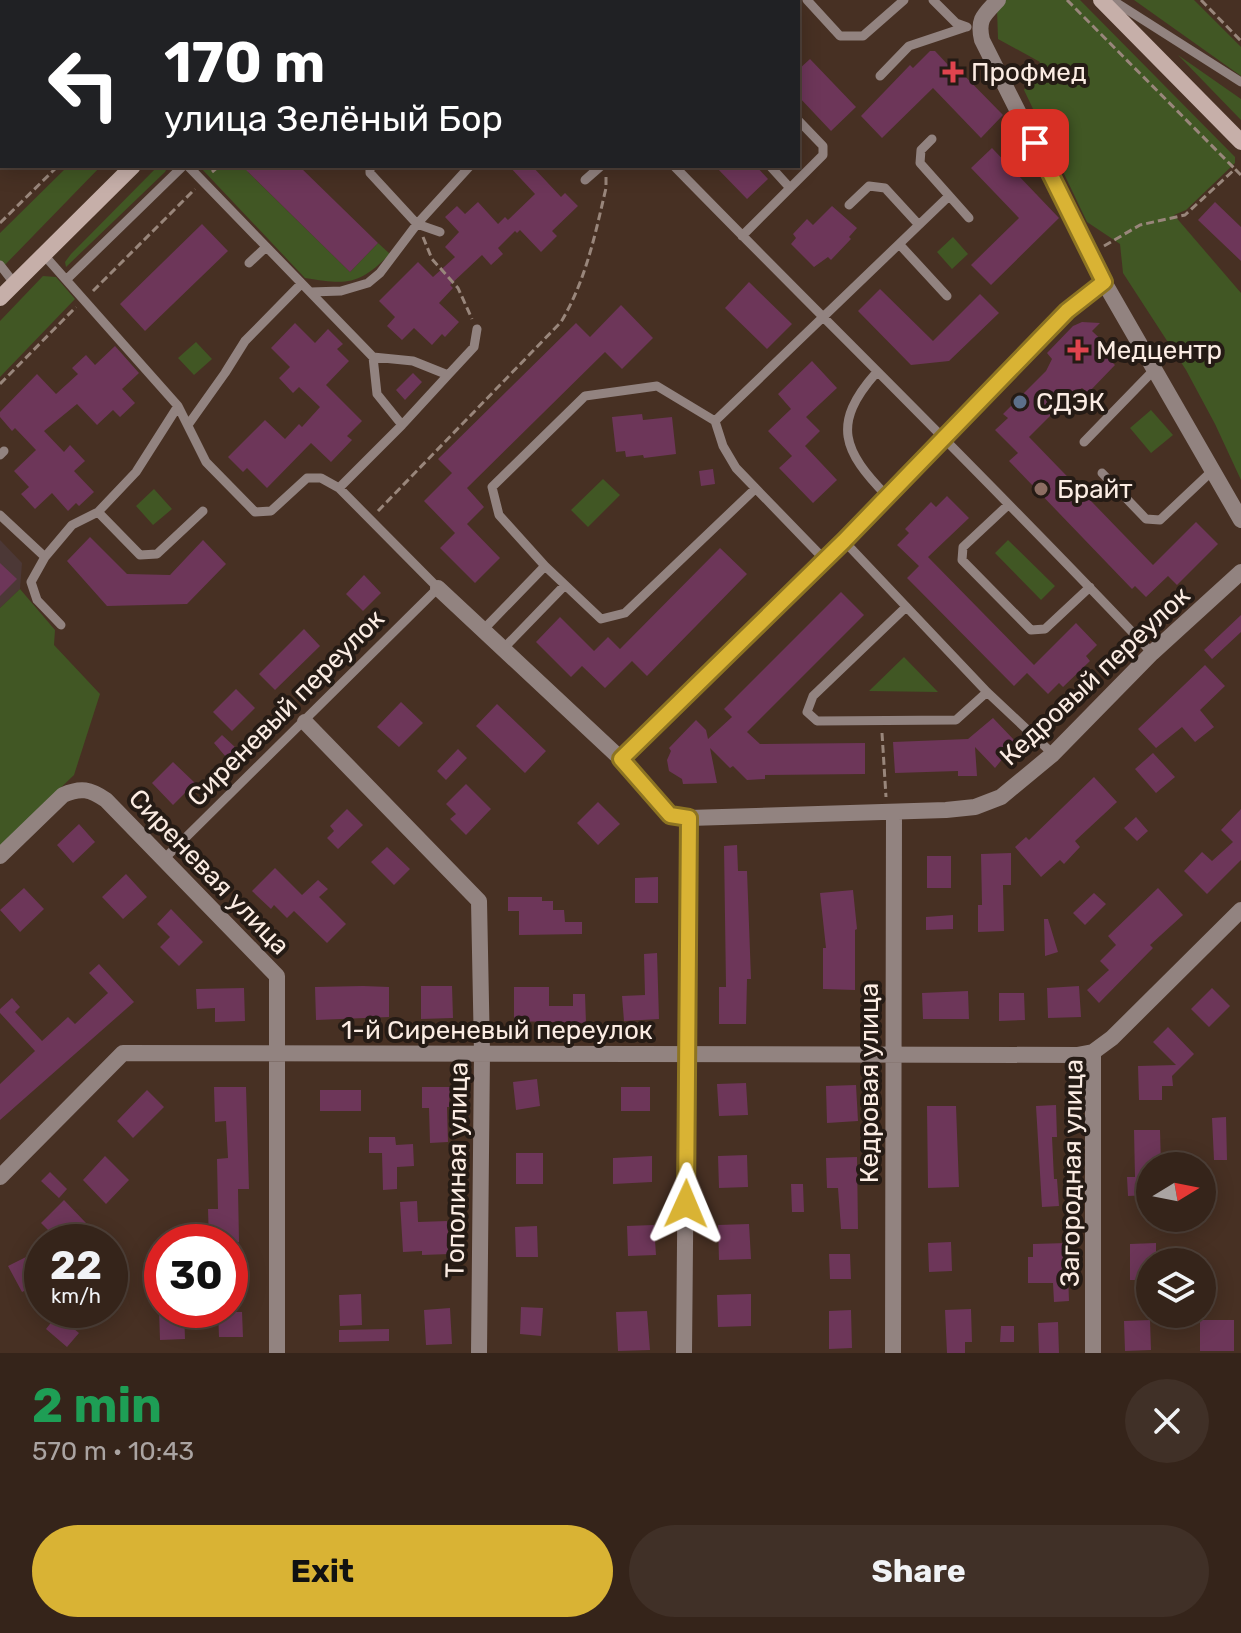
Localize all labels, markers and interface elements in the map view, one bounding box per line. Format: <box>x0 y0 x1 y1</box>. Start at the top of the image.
text: 170 m <box>164 30 325 96</box>
icon: left <box>32 32 136 136</box>
place label: Профмед <box>971 57 1087 88</box>
marker: Профмед <box>942 61 964 83</box>
text: улица Зелёный Бор <box>164 97 503 140</box>
pin <box>1001 109 1069 177</box>
icon: arrive <box>1013 121 1057 165</box>
place label: Медцентр <box>1096 335 1222 366</box>
marker: Медцентр <box>1067 339 1089 361</box>
place label: СДЭК <box>1036 387 1105 418</box>
marker: СДЭК <box>1011 393 1029 411</box>
place label: Брайт <box>1057 474 1133 505</box>
marker: Брайт <box>1032 480 1050 498</box>
street label: Кедровый переулок <box>994 580 1196 772</box>
street label: Сиреневый переулок <box>181 603 391 813</box>
street label: Сиреневая улица <box>122 783 296 961</box>
street label: Кедровая улица <box>854 983 885 1183</box>
street label: 1-й Сиреневый переулок <box>341 1015 653 1046</box>
street label: Загородная улица <box>1055 1059 1089 1287</box>
street label: Тополиная улица <box>440 1062 474 1278</box>
north arrow <box>1136 1152 1216 1232</box>
map controls <box>1136 1152 1216 1328</box>
position arrow <box>644 1162 728 1246</box>
speed limit sign: 30 <box>144 1224 248 1328</box>
text: 22 <box>50 1242 102 1289</box>
button: layers <box>1136 1248 1216 1328</box>
text: km/h <box>51 1284 101 1308</box>
text: 2 min <box>32 1377 162 1434</box>
button: close <box>1125 1379 1209 1463</box>
text: 570 m · 10:43 <box>32 1436 194 1467</box>
button: Exit <box>32 1525 613 1617</box>
button: Share <box>629 1525 1209 1617</box>

